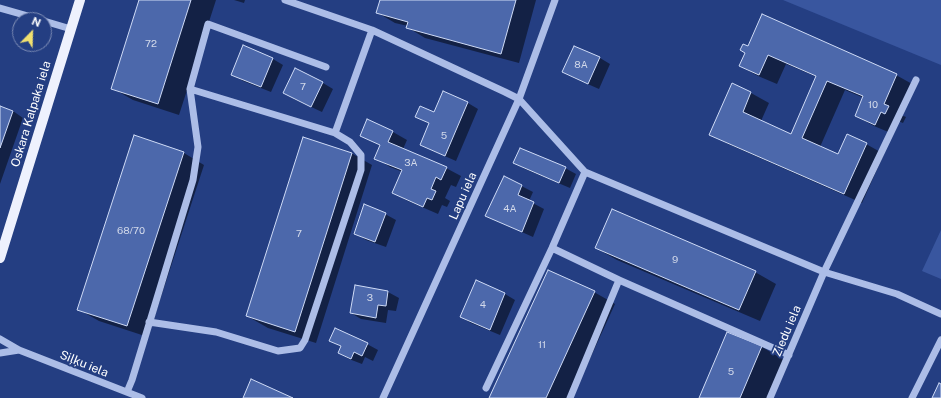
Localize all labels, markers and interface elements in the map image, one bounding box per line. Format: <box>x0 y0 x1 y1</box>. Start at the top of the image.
north arrow <box>12 12 52 52</box>
text: N <box>30 15 43 29</box>
house number: 72 <box>145 38 157 50</box>
street label: Oskara Kalpaka iela <box>8 59 54 169</box>
house number: 8A <box>574 59 588 71</box>
house number: 7 <box>300 81 306 93</box>
house number: 10 <box>868 99 878 111</box>
house number: 5 <box>441 130 447 142</box>
house number: 3A <box>404 157 418 169</box>
street label: Lapu iela <box>446 170 480 222</box>
house number: 4A <box>503 203 517 215</box>
house number: 68/70 <box>117 225 145 237</box>
house number: 7 <box>296 228 302 240</box>
house number: 9 <box>672 254 678 266</box>
house number: 3 <box>367 292 373 304</box>
house number: 4 <box>480 299 486 311</box>
street label: Ziedu iela <box>770 303 804 359</box>
house number: 11 <box>538 339 546 351</box>
street label: Siļķu iela <box>58 348 110 380</box>
house number: 5 <box>728 366 734 378</box>

